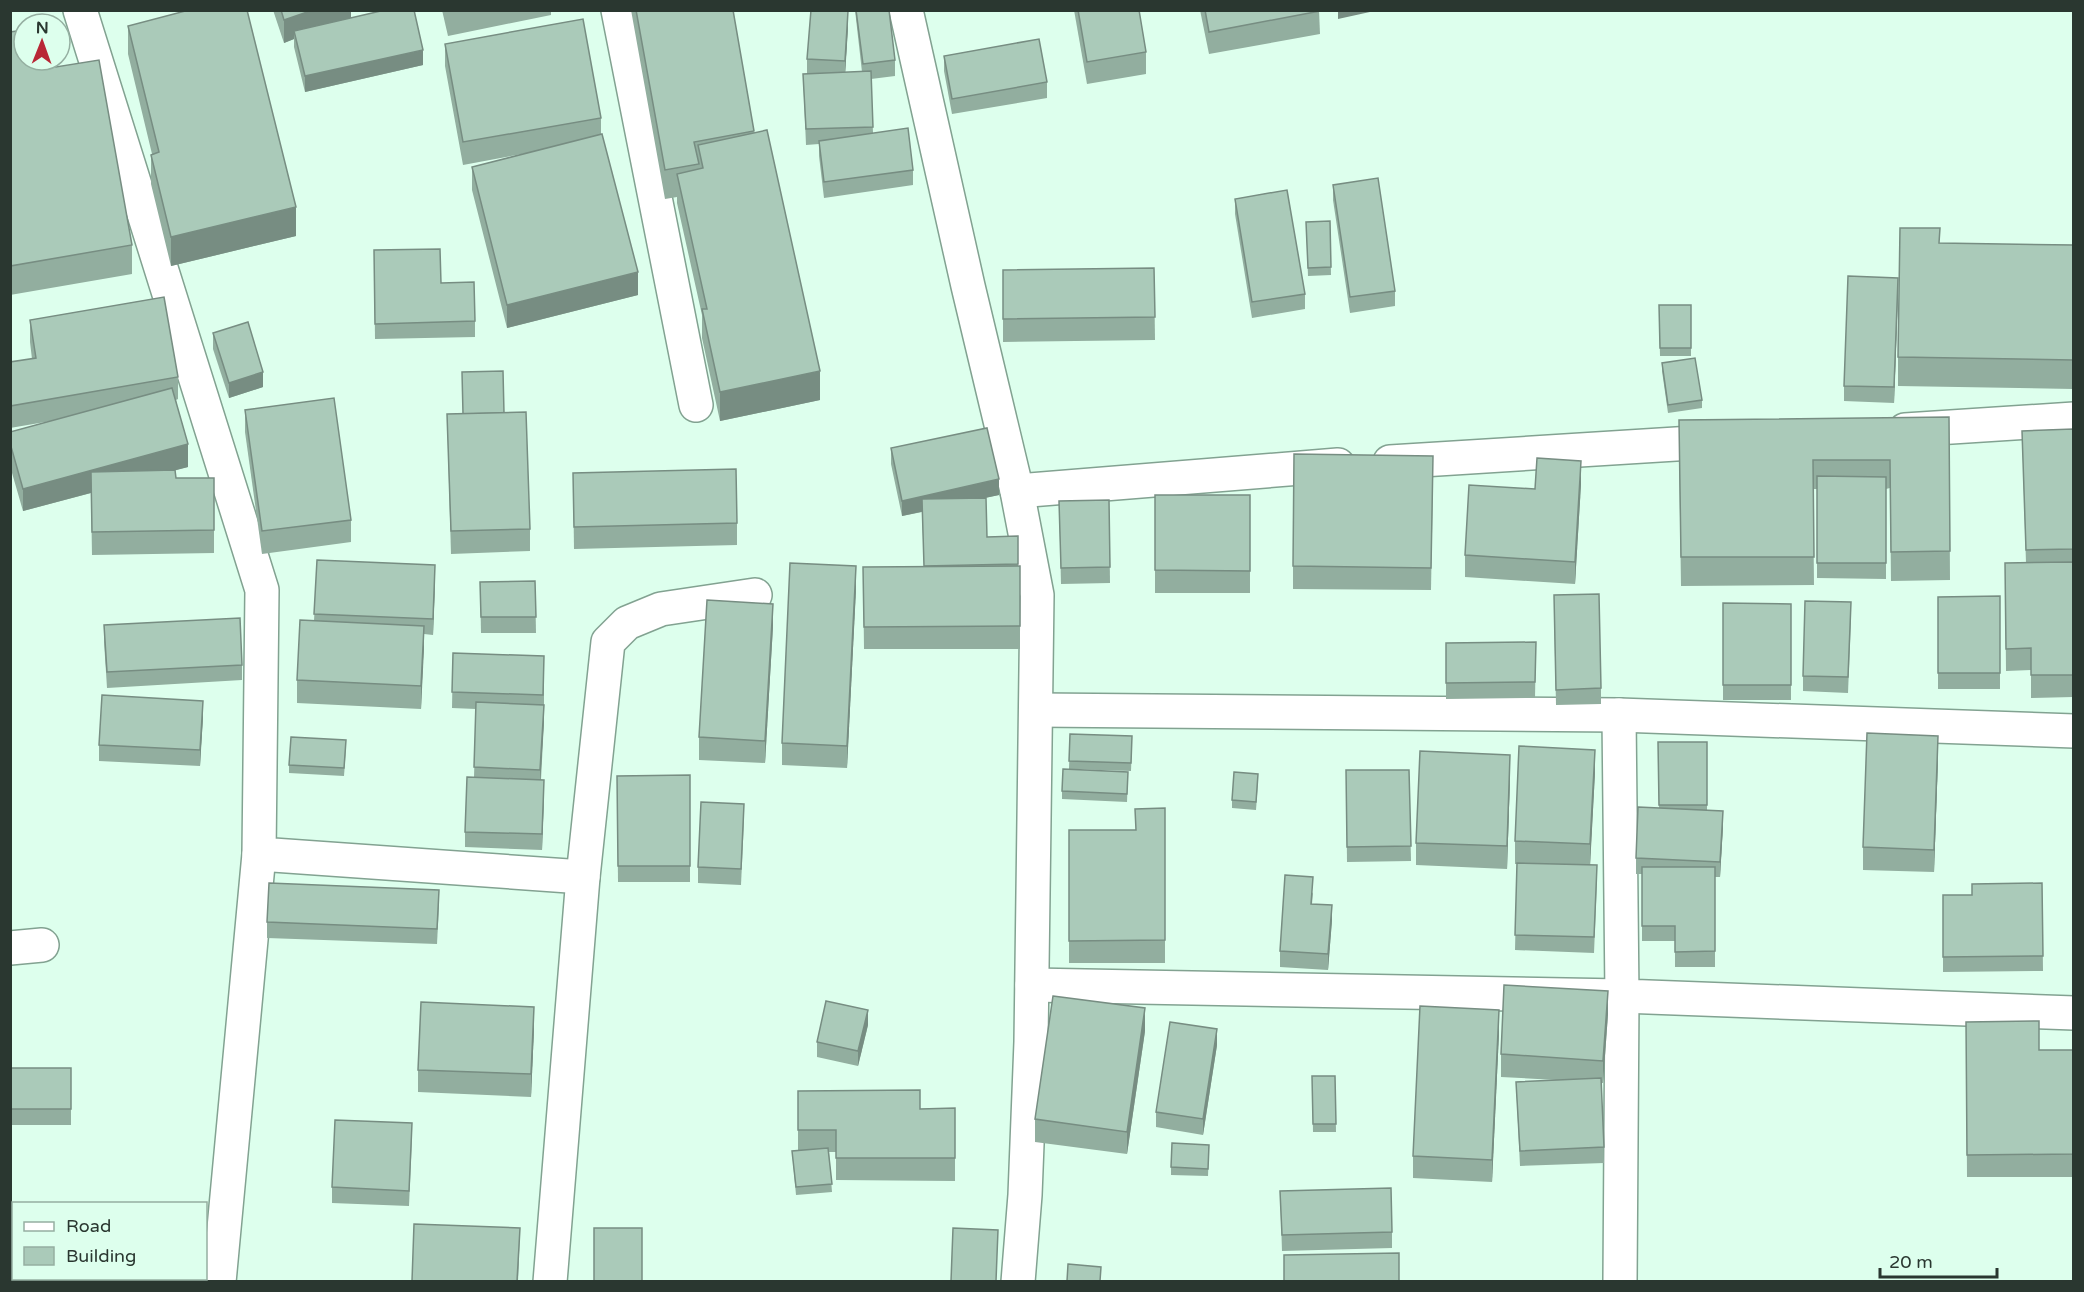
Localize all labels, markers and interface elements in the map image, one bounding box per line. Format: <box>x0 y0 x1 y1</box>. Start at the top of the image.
north arrow <box>12 12 72 72</box>
text: N <box>36 18 49 38</box>
legend <box>12 1202 207 1280</box>
text: Road <box>66 1215 111 1237</box>
scale bar <box>1880 1241 1997 1279</box>
text: Building <box>66 1245 136 1267</box>
text: 20 m <box>1889 1251 1933 1273</box>

